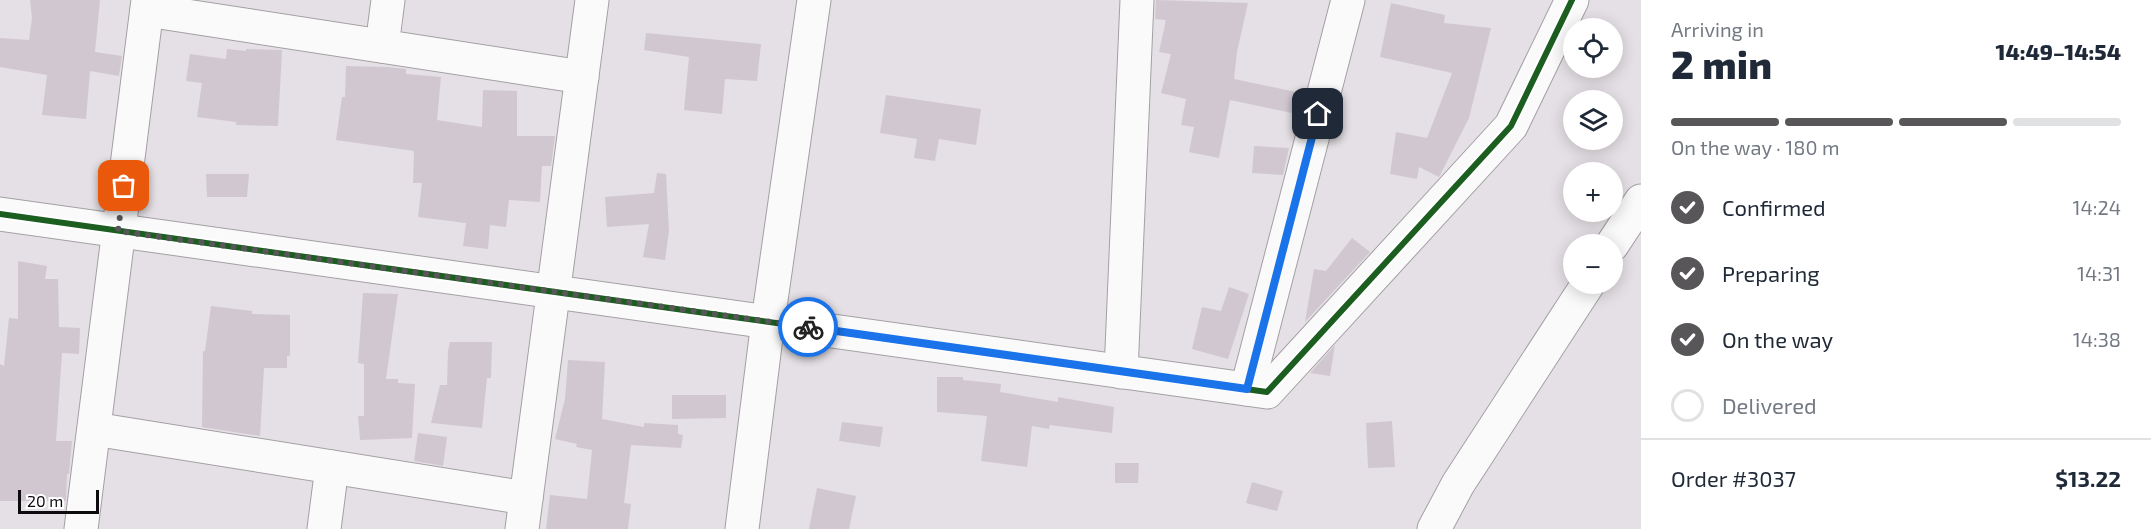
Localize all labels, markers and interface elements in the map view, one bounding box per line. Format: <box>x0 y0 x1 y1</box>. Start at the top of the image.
text: Arriving in <box>1671 17 1764 41</box>
map controls <box>1563 18 1623 294</box>
button: locate <box>1563 18 1623 78</box>
text: 14:49–14:54 <box>1995 38 2121 64</box>
text: 2 min <box>1671 40 1772 87</box>
pin <box>1292 88 1343 139</box>
button: layers <box>1563 90 1623 150</box>
icon: home <box>1301 97 1334 130</box>
text: On the way · 180 m <box>1671 135 1839 159</box>
pin <box>98 160 149 211</box>
button: + <box>1563 162 1623 222</box>
icon: bag <box>107 169 140 202</box>
icon: check <box>1671 191 1704 224</box>
text: Confirmed <box>1722 194 1826 220</box>
text: 14:24 <box>2072 195 2121 219</box>
button: − <box>1563 234 1623 294</box>
icon: check <box>1671 257 1704 290</box>
text: Preparing <box>1722 260 1820 286</box>
text: 14:31 <box>2077 261 2121 285</box>
courier <box>778 297 838 357</box>
icon: bike <box>792 311 825 344</box>
icon: check <box>1671 323 1704 356</box>
text: On the way <box>1722 326 1833 352</box>
text: 14:38 <box>2073 327 2121 351</box>
text: Delivered <box>1722 392 1817 418</box>
text: Order #3037 <box>1671 465 1796 491</box>
text: $13.22 <box>2055 465 2121 491</box>
scale bar <box>18 487 99 514</box>
text: 20 m <box>27 491 63 510</box>

